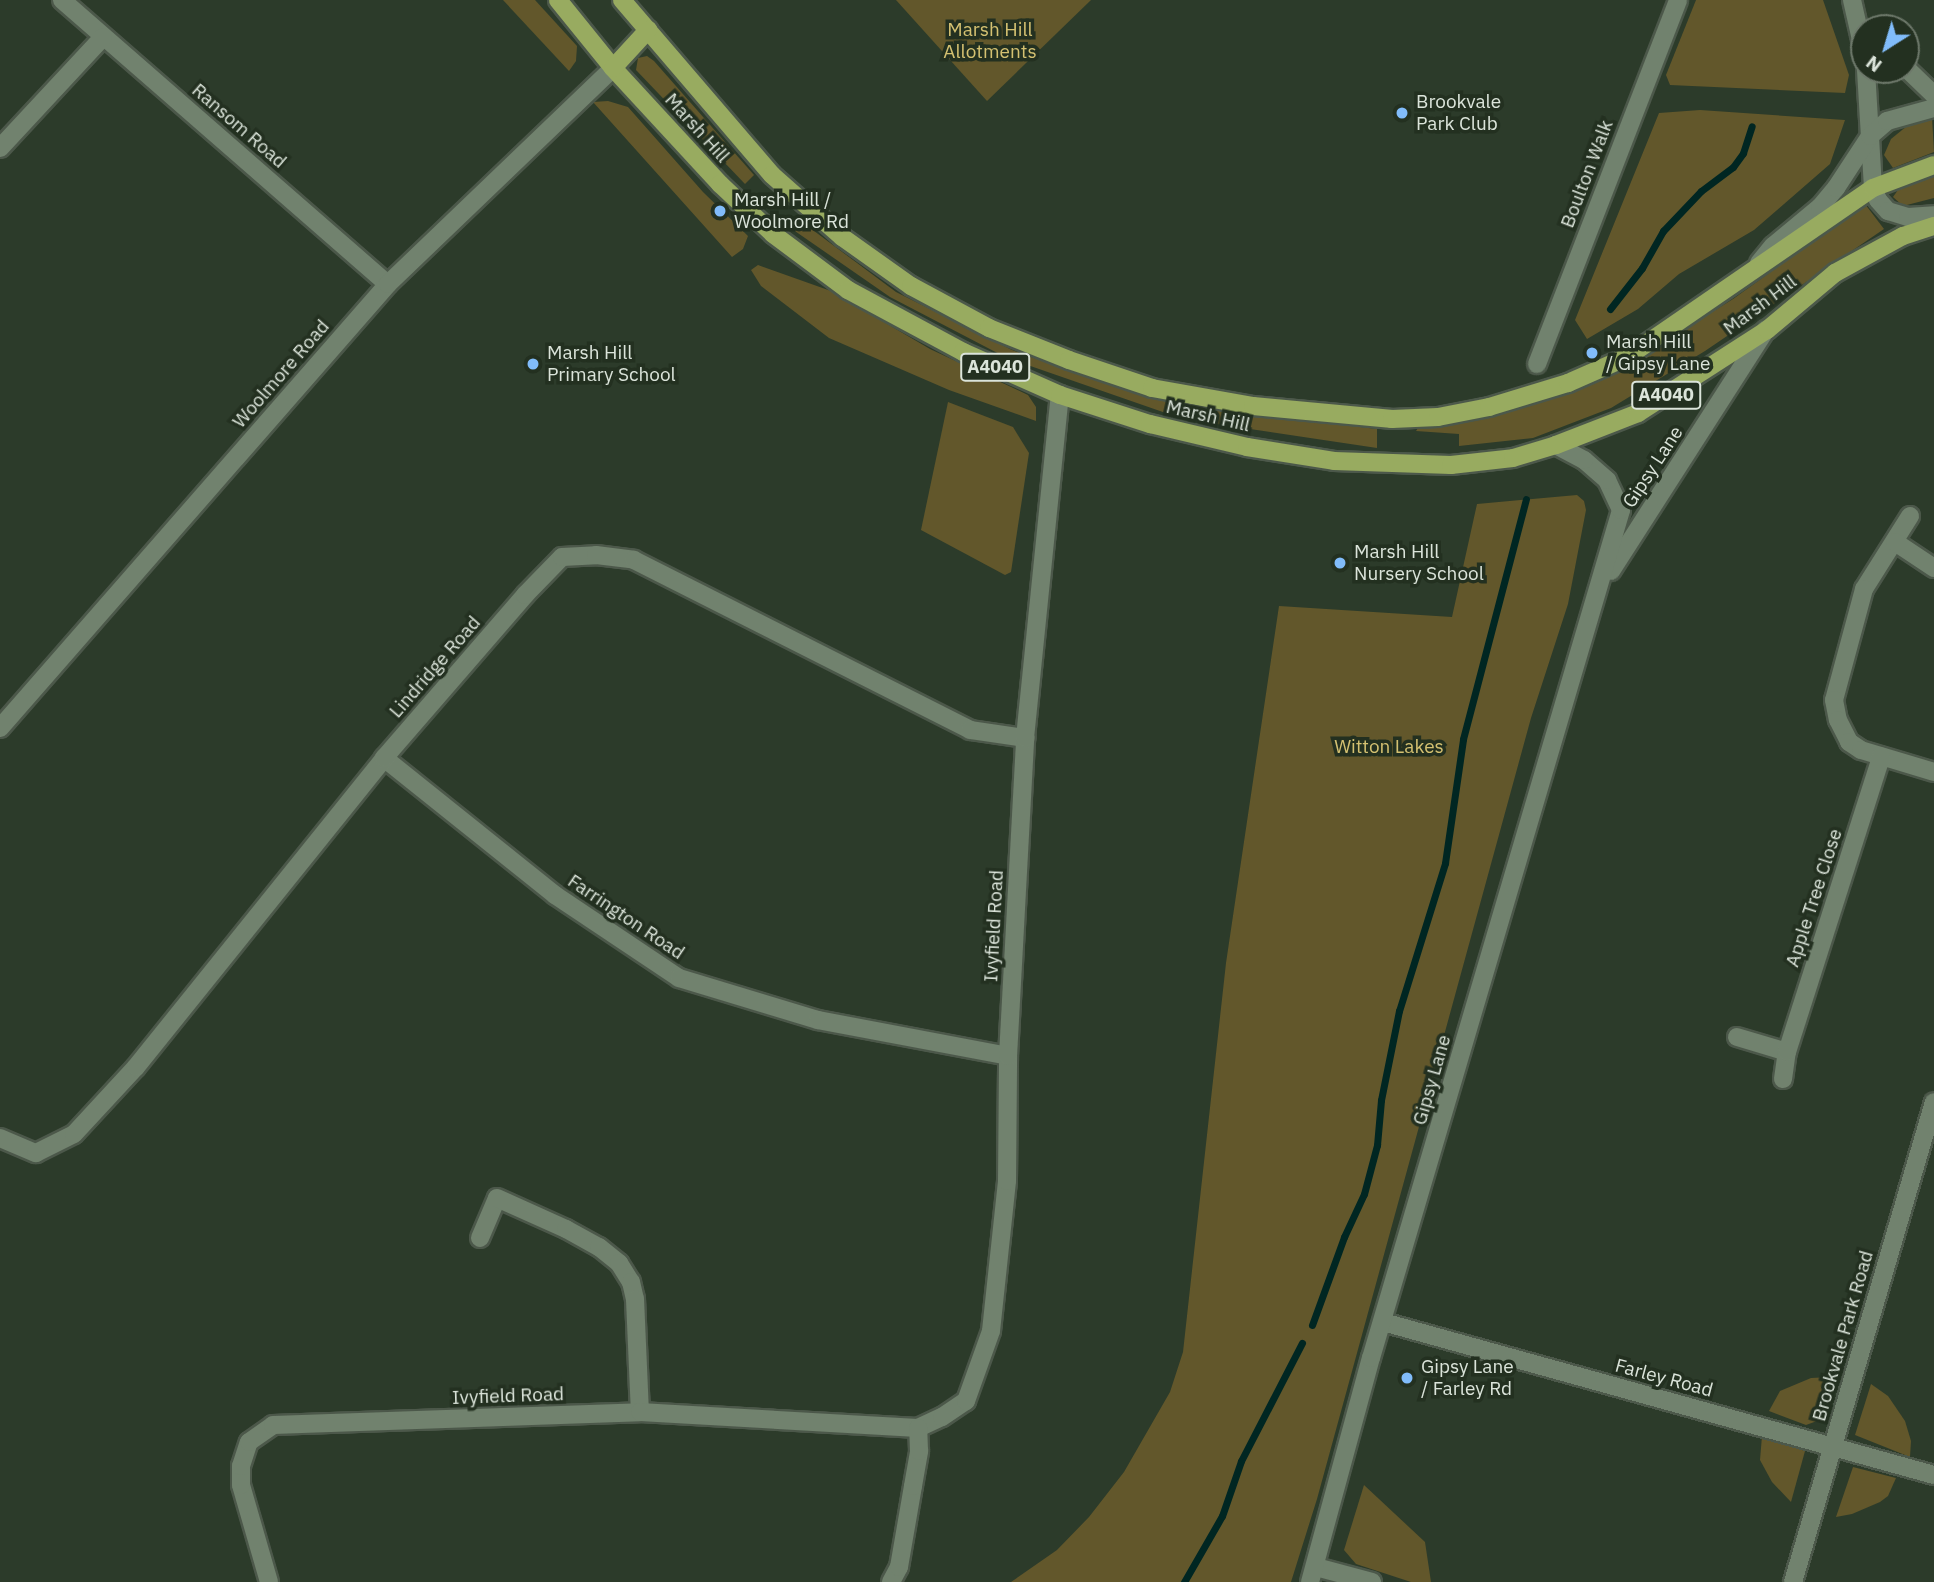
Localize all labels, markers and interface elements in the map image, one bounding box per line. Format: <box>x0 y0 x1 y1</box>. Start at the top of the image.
north arrow <box>1850 14 1920 84</box>
park label: Marsh Hill Allotments <box>943 19 1037 63</box>
text: N <box>1861 50 1886 78</box>
street label: Ransom Road <box>187 79 291 173</box>
street label: Marsh Hill <box>660 89 734 167</box>
place label: Brookvale Park Club <box>1416 91 1501 135</box>
marker: Brookvale Park Club <box>1394 105 1410 121</box>
street label: Boulton Walk <box>1556 117 1618 231</box>
place label: Marsh Hill / Woolmore Rd <box>734 189 849 233</box>
marker: Marsh Hill / Woolmore Rd <box>712 203 728 219</box>
street label: Marsh Hill <box>1719 270 1801 340</box>
street label: Woolmore Road <box>228 315 334 433</box>
place label: Marsh Hill / Gipsy Lane <box>1606 331 1710 375</box>
place label: Marsh Hill Primary School <box>547 342 676 386</box>
marker: Marsh Hill / Gipsy Lane <box>1584 345 1600 361</box>
road number: A4040 <box>960 352 1030 382</box>
marker: Marsh Hill Primary School <box>525 356 541 372</box>
road number: A4040 <box>1631 380 1701 410</box>
street label: Marsh Hill <box>1164 395 1252 437</box>
street label: Gipsy Lane <box>1618 422 1688 512</box>
place label: Marsh Hill Nursery School <box>1354 541 1484 585</box>
marker: Marsh Hill Nursery School <box>1332 555 1348 571</box>
street label: Lindridge Road <box>385 611 485 723</box>
park label: Witton Lakes <box>1334 736 1444 758</box>
street label: Apple Tree Close <box>1781 826 1847 970</box>
street label: Ivyfield Road <box>980 869 1008 983</box>
street label: Farrington Road <box>563 870 689 964</box>
street label: Gipsy Lane <box>1408 1032 1456 1128</box>
street label: Brookvale Park Road <box>1808 1248 1878 1424</box>
street label: Farley Road <box>1613 1354 1715 1402</box>
place label: Gipsy Lane / Farley Rd <box>1421 1356 1514 1400</box>
marker: Gipsy Lane / Farley Rd <box>1399 1370 1415 1386</box>
street label: Ivyfield Road <box>452 1383 564 1409</box>

